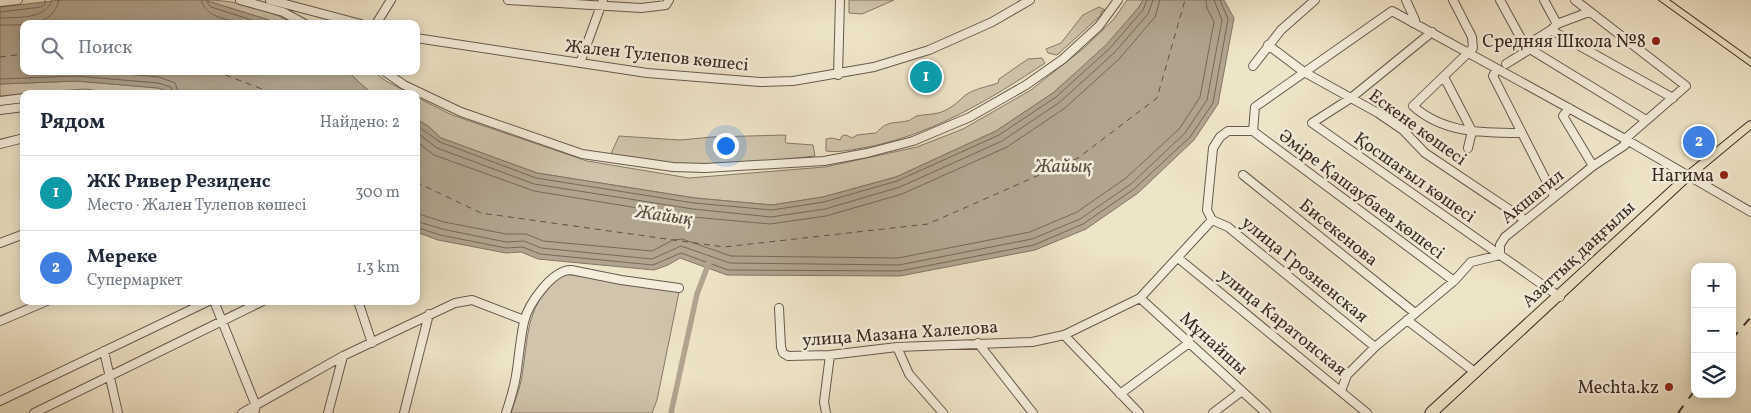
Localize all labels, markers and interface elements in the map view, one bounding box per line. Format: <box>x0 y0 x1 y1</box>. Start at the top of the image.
search box <box>20 20 420 75</box>
place label: Средняя Школа №8 <box>1482 30 1646 55</box>
icon: search <box>38 34 66 62</box>
street label: Жален Тулепов көшесі <box>564 34 750 79</box>
text: Поиск <box>78 35 132 61</box>
marker: Средняя Школа №8 <box>1650 35 1662 47</box>
pin: 1 <box>910 58 942 96</box>
street label: Ескене көшесі <box>1363 84 1471 172</box>
text: Рядом <box>40 108 105 137</box>
text: Найдено: 2 <box>320 112 400 134</box>
pin: 2 <box>1683 123 1715 161</box>
street label: Әміре Қашаубаев көшесі <box>1273 124 1449 266</box>
street label: Қосшағыл көшесі <box>1348 127 1480 230</box>
your location <box>713 133 739 159</box>
water label: Жайық <box>1033 154 1093 180</box>
street label: Акшагил <box>1496 164 1570 230</box>
place label: Нагима <box>1651 164 1714 189</box>
text: ЖК Ривер Резиденс <box>87 169 271 195</box>
marker: Нагима <box>1718 169 1730 181</box>
text: 1 <box>53 182 59 204</box>
text: 300 m <box>355 182 400 204</box>
street label: Бисекенова <box>1293 194 1383 273</box>
text: Место · Жален Тулепов көшесі <box>87 195 307 217</box>
street label: Азаттық даңғылы <box>1517 196 1641 314</box>
water label: Жайық <box>633 199 695 233</box>
street label: улица Грозненская <box>1235 211 1373 329</box>
text: Мереке <box>87 244 157 270</box>
text: 2 <box>52 257 60 279</box>
text: 1.3 km <box>356 257 400 279</box>
map controls <box>1691 263 1736 398</box>
button: + <box>1691 263 1736 308</box>
street label: улица Каратонская <box>1213 264 1351 383</box>
text: Супермаркет <box>87 270 183 292</box>
street label: Мұнайшы <box>1173 307 1253 382</box>
button: − <box>1691 308 1736 353</box>
street label: улица Мазана Халелова <box>801 315 999 354</box>
button: layers <box>1691 353 1736 398</box>
place label: Mechta.kz <box>1577 376 1659 401</box>
marker: Mechta.kz <box>1663 381 1675 393</box>

